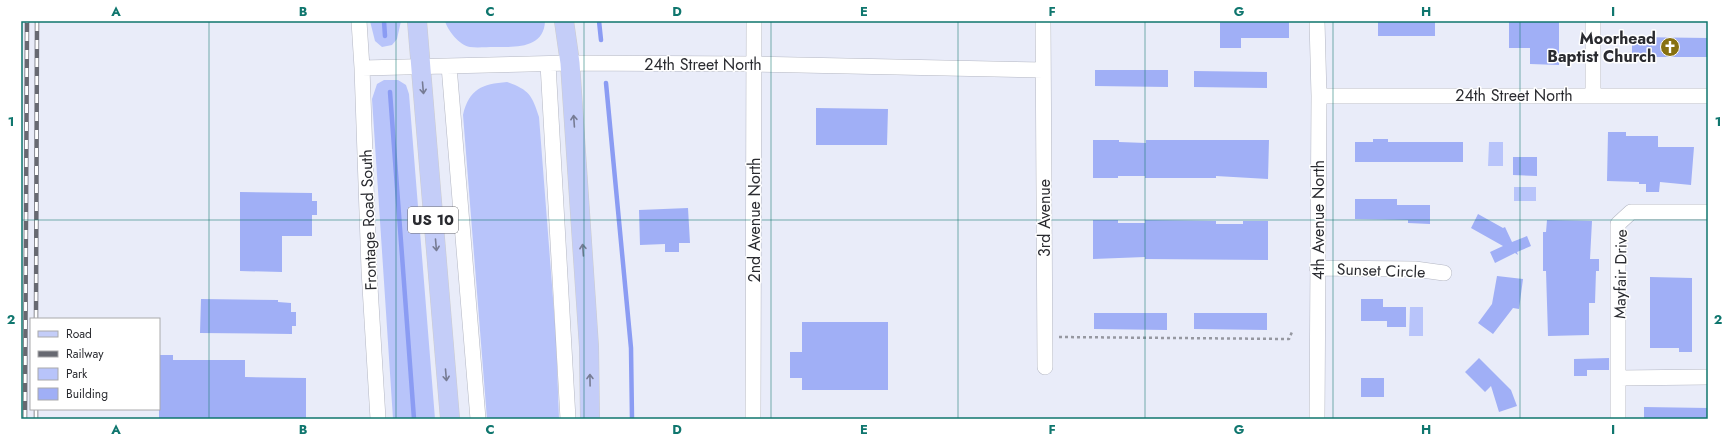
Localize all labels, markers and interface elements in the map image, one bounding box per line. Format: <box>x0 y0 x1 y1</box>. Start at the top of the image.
text: A <box>110 2 121 21</box>
text: B <box>299 2 308 21</box>
text: C <box>485 2 495 21</box>
text: D <box>672 2 682 21</box>
text: E <box>860 2 868 21</box>
text: F <box>1048 2 1056 21</box>
text: G <box>1234 2 1245 21</box>
text: H <box>1421 2 1431 21</box>
text: I <box>1611 2 1615 21</box>
place label: Moorhead Baptist Church <box>1547 27 1656 68</box>
church icon: Moorhead Baptist Church <box>1659 36 1681 58</box>
street label: 24th Street North <box>644 53 762 76</box>
one-way arrow <box>419 81 426 94</box>
street label: 24th Street North <box>1455 84 1573 107</box>
text: 1 <box>8 112 14 131</box>
text: 1 <box>1715 112 1721 131</box>
one-way arrow <box>570 115 577 128</box>
street label: Frontage Road South <box>355 149 382 291</box>
street label: 2nd Avenue North <box>743 158 766 282</box>
street label: 4th Avenue North <box>1307 160 1330 280</box>
street label: 3rd Avenue <box>1033 179 1056 257</box>
road number: US 10 <box>408 207 458 233</box>
street label: Mayfair Drive <box>1608 229 1633 319</box>
one-way arrow <box>432 238 439 251</box>
one-way arrow <box>579 244 586 257</box>
street label: Sunset Circle <box>1336 257 1426 284</box>
text: 2 <box>7 310 15 329</box>
text: 2 <box>1714 310 1722 329</box>
legend <box>30 318 160 410</box>
text: Road <box>66 325 92 343</box>
text: Railway <box>66 345 104 363</box>
text: Park <box>66 365 88 383</box>
one-way arrow <box>443 368 450 381</box>
one-way arrow <box>586 374 594 387</box>
text: Building <box>66 385 108 403</box>
text: A <box>110 420 121 439</box>
text: B <box>299 420 308 439</box>
text: C <box>485 420 495 439</box>
text: D <box>672 420 682 439</box>
text: E <box>860 420 868 439</box>
text: F <box>1048 420 1056 439</box>
text: G <box>1234 420 1245 439</box>
text: H <box>1421 420 1431 439</box>
text: I <box>1611 420 1615 439</box>

